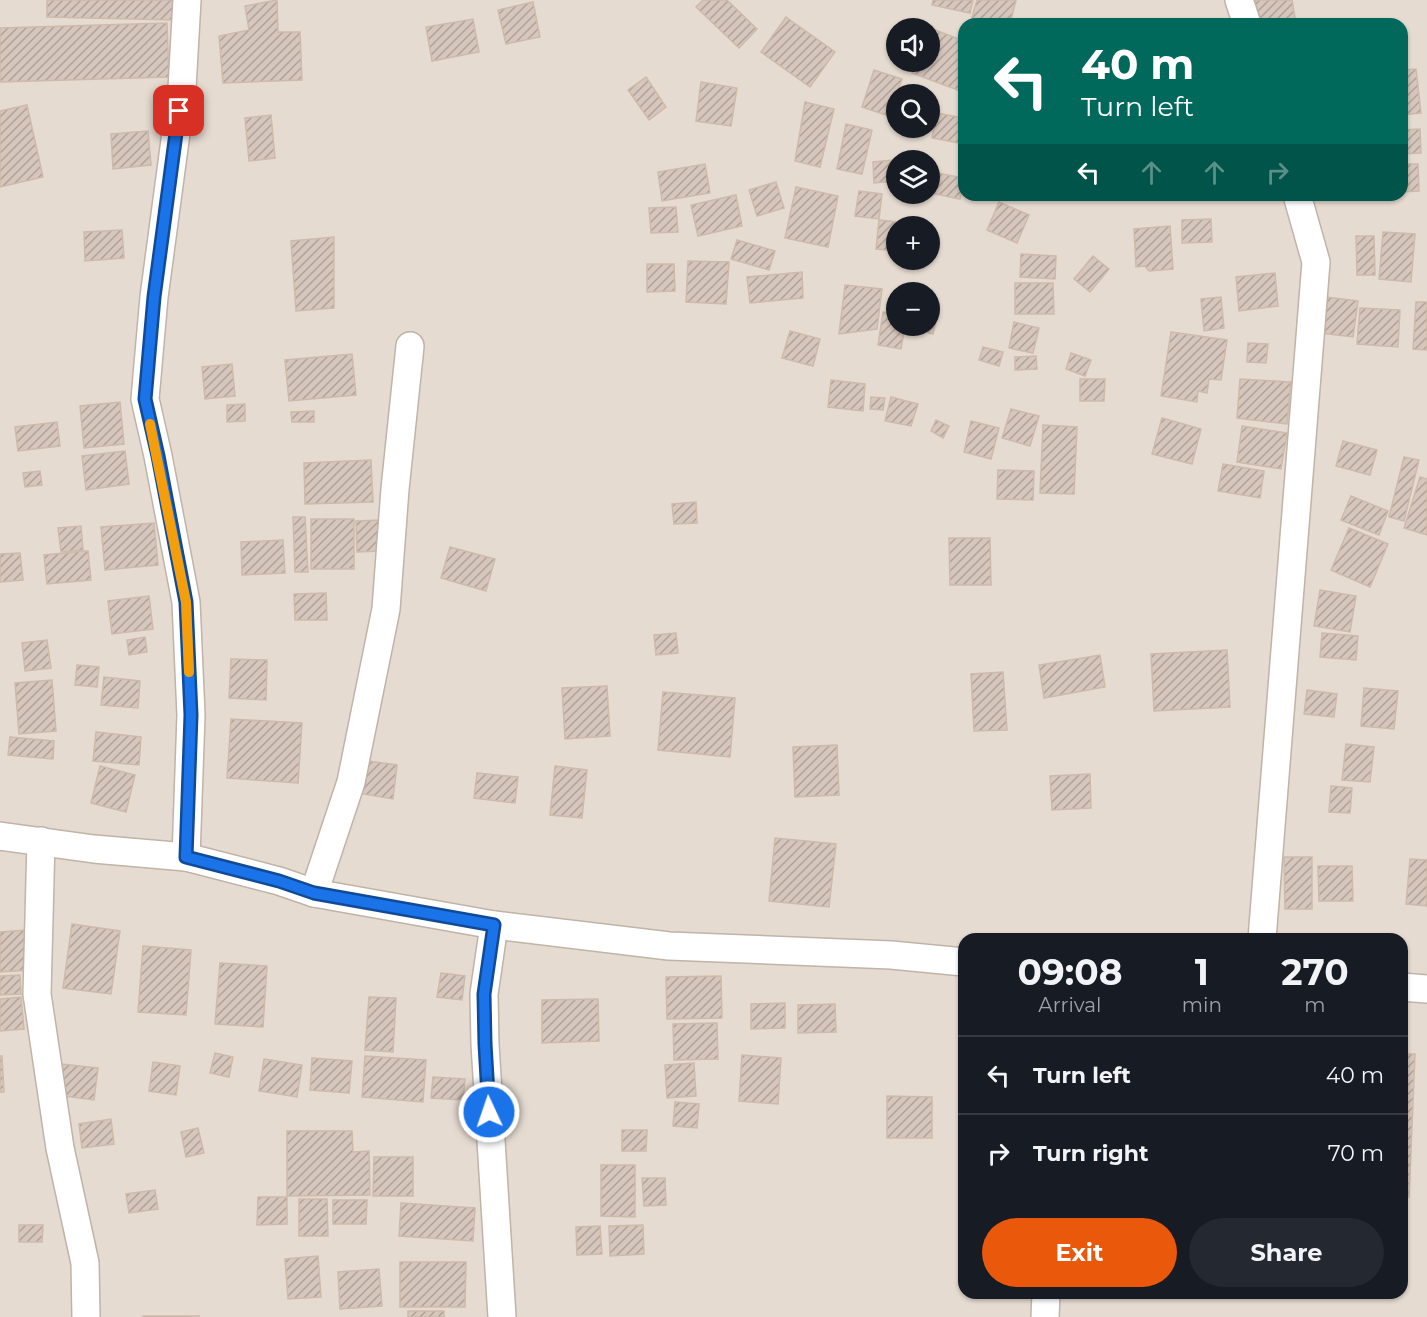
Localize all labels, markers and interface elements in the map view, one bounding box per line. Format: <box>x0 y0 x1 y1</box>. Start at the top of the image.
map controls <box>886 18 940 336</box>
button: sound <box>886 18 940 72</box>
text: 40 m <box>1081 38 1194 90</box>
icon: left <box>982 42 1060 120</box>
button: search <box>886 84 940 138</box>
pin <box>153 85 204 136</box>
text: Turn left <box>1081 90 1194 123</box>
icon: arrive <box>162 94 195 127</box>
button: layers <box>886 150 940 204</box>
icon: left <box>1072 156 1105 189</box>
icon: ahead <box>1135 156 1168 189</box>
icon: ahead <box>1198 156 1231 189</box>
icon: right <box>1261 156 1294 189</box>
button: + <box>886 216 940 270</box>
button: − <box>886 282 940 336</box>
text: 09:08 <box>1017 950 1122 994</box>
text: 1 <box>1195 950 1209 994</box>
text: 270 <box>1281 950 1349 994</box>
text: Arrival <box>1038 993 1101 1017</box>
text: min <box>1182 993 1222 1017</box>
text: m <box>1304 993 1326 1017</box>
icon: left <box>982 1059 1015 1092</box>
text: Turn left <box>1033 1062 1131 1089</box>
text: 40 m <box>1326 1062 1384 1089</box>
position arrow <box>457 1080 521 1144</box>
icon: right <box>982 1137 1015 1170</box>
text: Turn right <box>1033 1140 1148 1167</box>
text: 70 m <box>1328 1140 1384 1167</box>
button: Exit <box>982 1218 1177 1287</box>
button: Share <box>1189 1218 1384 1287</box>

